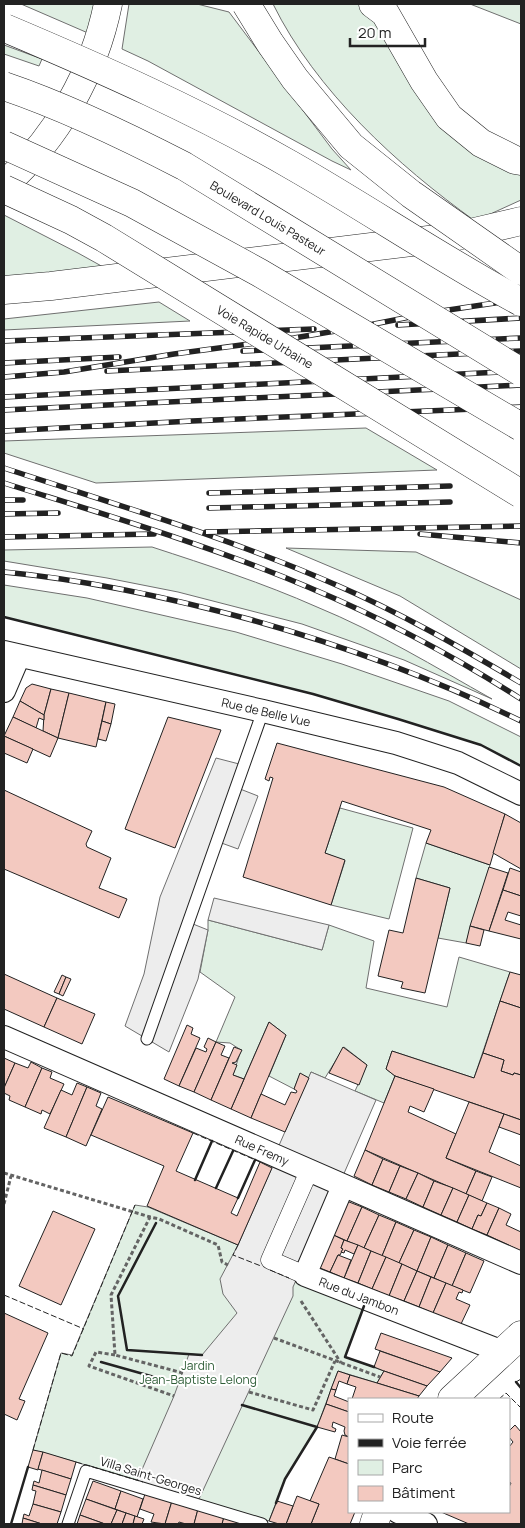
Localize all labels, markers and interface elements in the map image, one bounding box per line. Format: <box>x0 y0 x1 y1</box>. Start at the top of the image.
scale bar <box>350 15 425 47</box>
text: 20 m <box>358 22 391 43</box>
street label: Boulevard Louis Pasteur <box>207 177 330 260</box>
street label: Voie Rapide Urbaine <box>214 301 316 373</box>
street label: Rue de Belle Vue <box>220 693 312 731</box>
street label: Rue Fremy <box>232 1131 292 1170</box>
street label: Rue du Jambon <box>317 1273 401 1319</box>
park label: Jardin Jean-Baptiste Lelong <box>139 1357 257 1388</box>
legend <box>348 1398 510 1513</box>
text: Route <box>392 1407 434 1428</box>
text: Voie ferrée <box>392 1432 467 1453</box>
street label: Villa Saint-Georges <box>98 1452 204 1500</box>
text: Parc <box>392 1457 423 1478</box>
text: Bâtiment <box>392 1482 455 1503</box>

